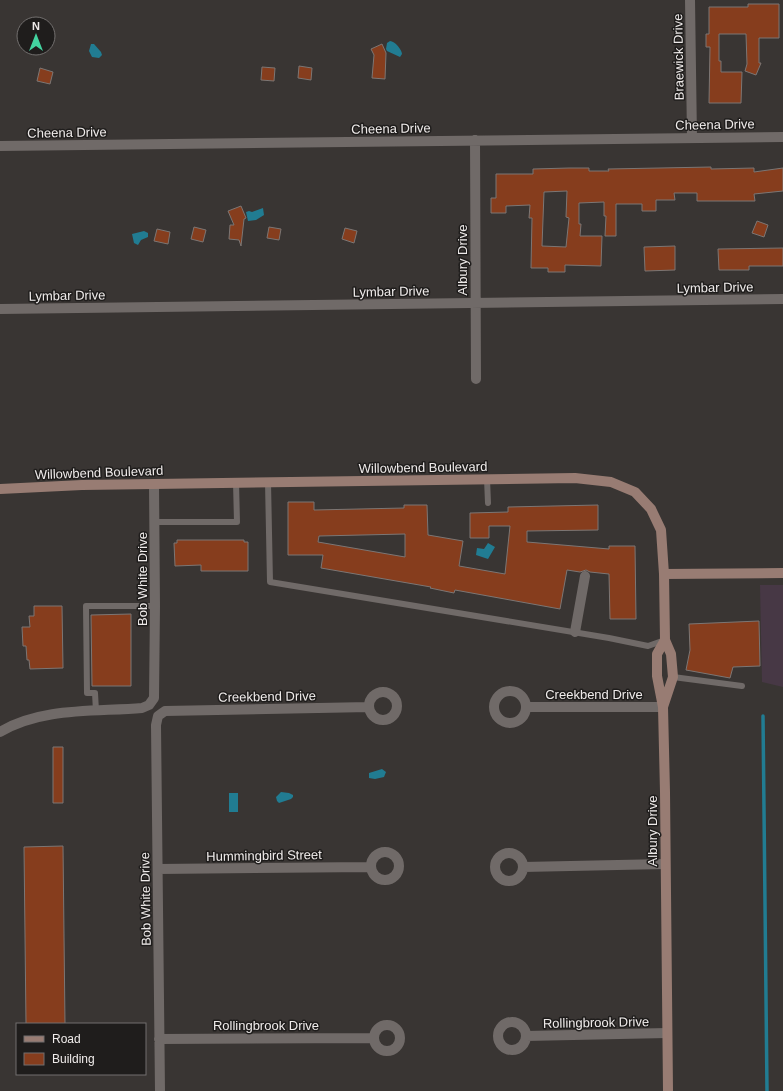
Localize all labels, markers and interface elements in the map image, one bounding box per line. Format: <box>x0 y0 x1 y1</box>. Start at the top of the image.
street label: Braewick Drive <box>670 14 687 100</box>
north arrow <box>16 16 56 56</box>
text: N <box>32 20 40 32</box>
street label: Cheena Drive <box>675 116 755 133</box>
street label: Cheena Drive <box>351 120 431 137</box>
street label: Cheena Drive <box>27 124 107 141</box>
street label: Albury Drive <box>455 225 470 295</box>
street label: Lymbar Drive <box>676 279 754 296</box>
street label: Lymbar Drive <box>352 283 430 300</box>
street label: Lymbar Drive <box>28 287 106 304</box>
street label: Willowbend Boulevard <box>359 459 487 476</box>
street label: Willowbend Boulevard <box>34 463 164 482</box>
street label: Bob White Drive <box>135 532 150 626</box>
street label: Creekbend Drive <box>545 687 643 702</box>
street label: Creekbend Drive <box>218 688 316 705</box>
street label: Albury Drive <box>645 796 660 866</box>
street label: Hummingbird Street <box>206 847 322 864</box>
street label: Bob White Drive <box>137 852 154 946</box>
street label: Rollingbrook Drive <box>543 1014 649 1031</box>
street label: Rollingbrook Drive <box>213 1018 319 1033</box>
legend <box>16 1023 146 1075</box>
text: Road <box>52 1032 81 1046</box>
text: Building <box>52 1052 95 1066</box>

